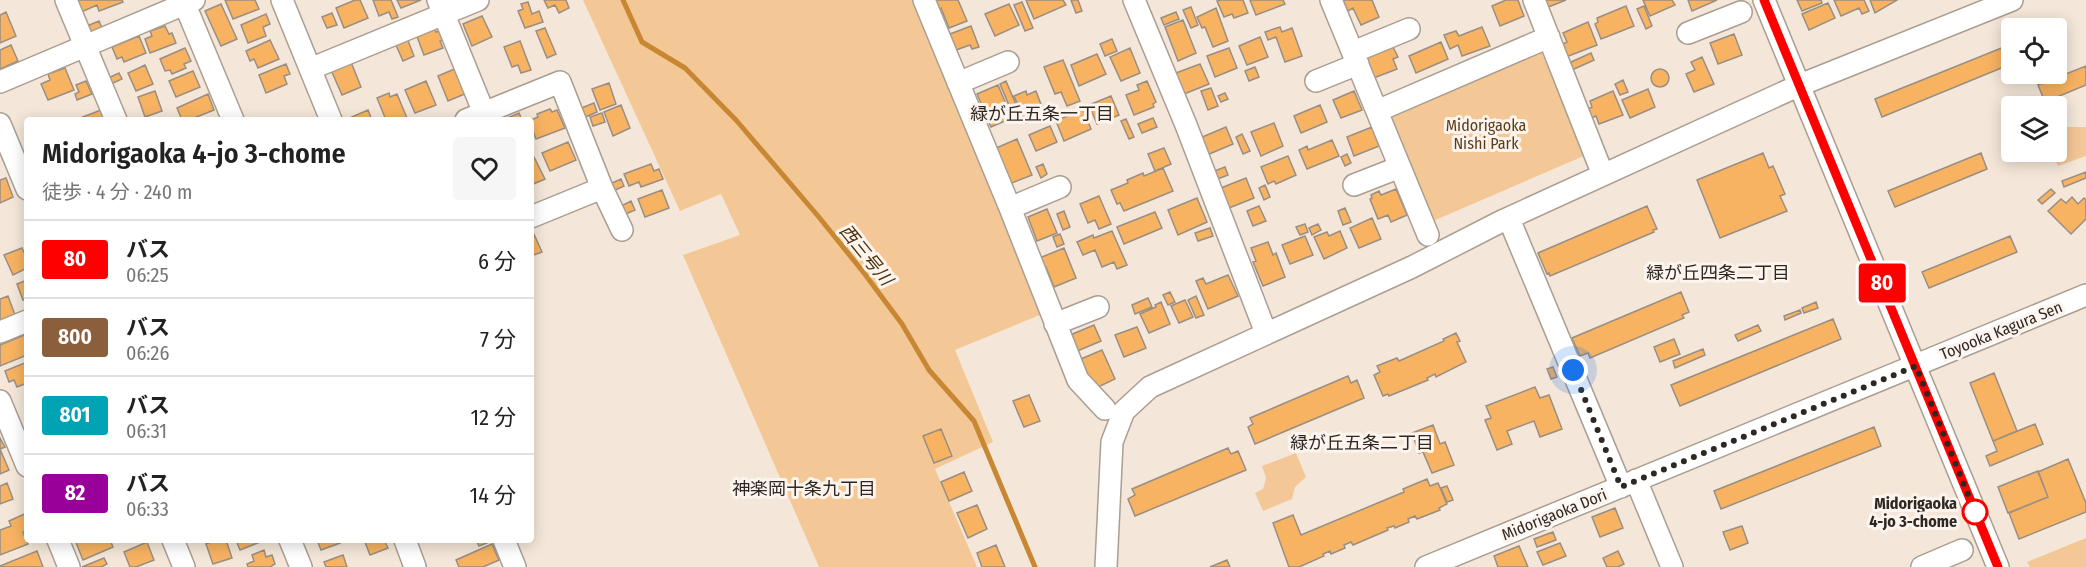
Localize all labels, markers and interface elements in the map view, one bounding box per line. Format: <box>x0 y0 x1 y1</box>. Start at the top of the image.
map controls <box>2001 18 2067 162</box>
button: locate <box>2001 18 2067 84</box>
button: layers <box>2001 96 2067 162</box>
district label: 緑が丘五条一丁目 <box>970 103 1114 125</box>
park label: Midorigaoka Nishi Park <box>1446 116 1526 153</box>
text: Midorigaoka 4-jo 3-chome <box>42 137 346 170</box>
button: heart <box>453 137 516 200</box>
text: 徒歩 · 4 分 · 240 m <box>42 180 192 204</box>
water label: 西三号川 <box>835 220 898 291</box>
text: バス <box>126 236 170 263</box>
text: 80 <box>64 246 86 272</box>
text: 6 分 <box>478 248 516 275</box>
district label: 緑が丘四条二丁目 <box>1646 262 1790 284</box>
text: 06:25 <box>126 263 169 287</box>
line badge: 80 <box>1855 264 1909 302</box>
text: 80 <box>1871 270 1893 296</box>
street label: Toyooka Kagura Sen <box>1937 297 2065 364</box>
text: バス <box>126 314 170 341</box>
text: 800 <box>58 324 92 350</box>
text: 7 分 <box>480 326 516 353</box>
text: 06:26 <box>126 341 169 365</box>
your location <box>1558 355 1588 385</box>
text: バス <box>126 392 170 419</box>
text: 801 <box>60 402 90 428</box>
text: 12 分 <box>471 404 516 431</box>
text: 06:31 <box>126 419 167 443</box>
district label: 緑が丘五条二丁目 <box>1290 432 1434 454</box>
text: バス <box>126 470 170 497</box>
district label: 神楽岡十条九丁目 <box>732 478 876 500</box>
text: 82 <box>65 480 85 506</box>
text: 14 分 <box>470 482 516 509</box>
street label: Midorigaoka Dori <box>1499 485 1610 544</box>
place label: Midorigaoka 4-jo 3-chome <box>1869 494 1957 531</box>
text: 06:33 <box>126 497 169 521</box>
marker: Midorigaoka 4-jo 3-chome <box>1962 499 1988 525</box>

